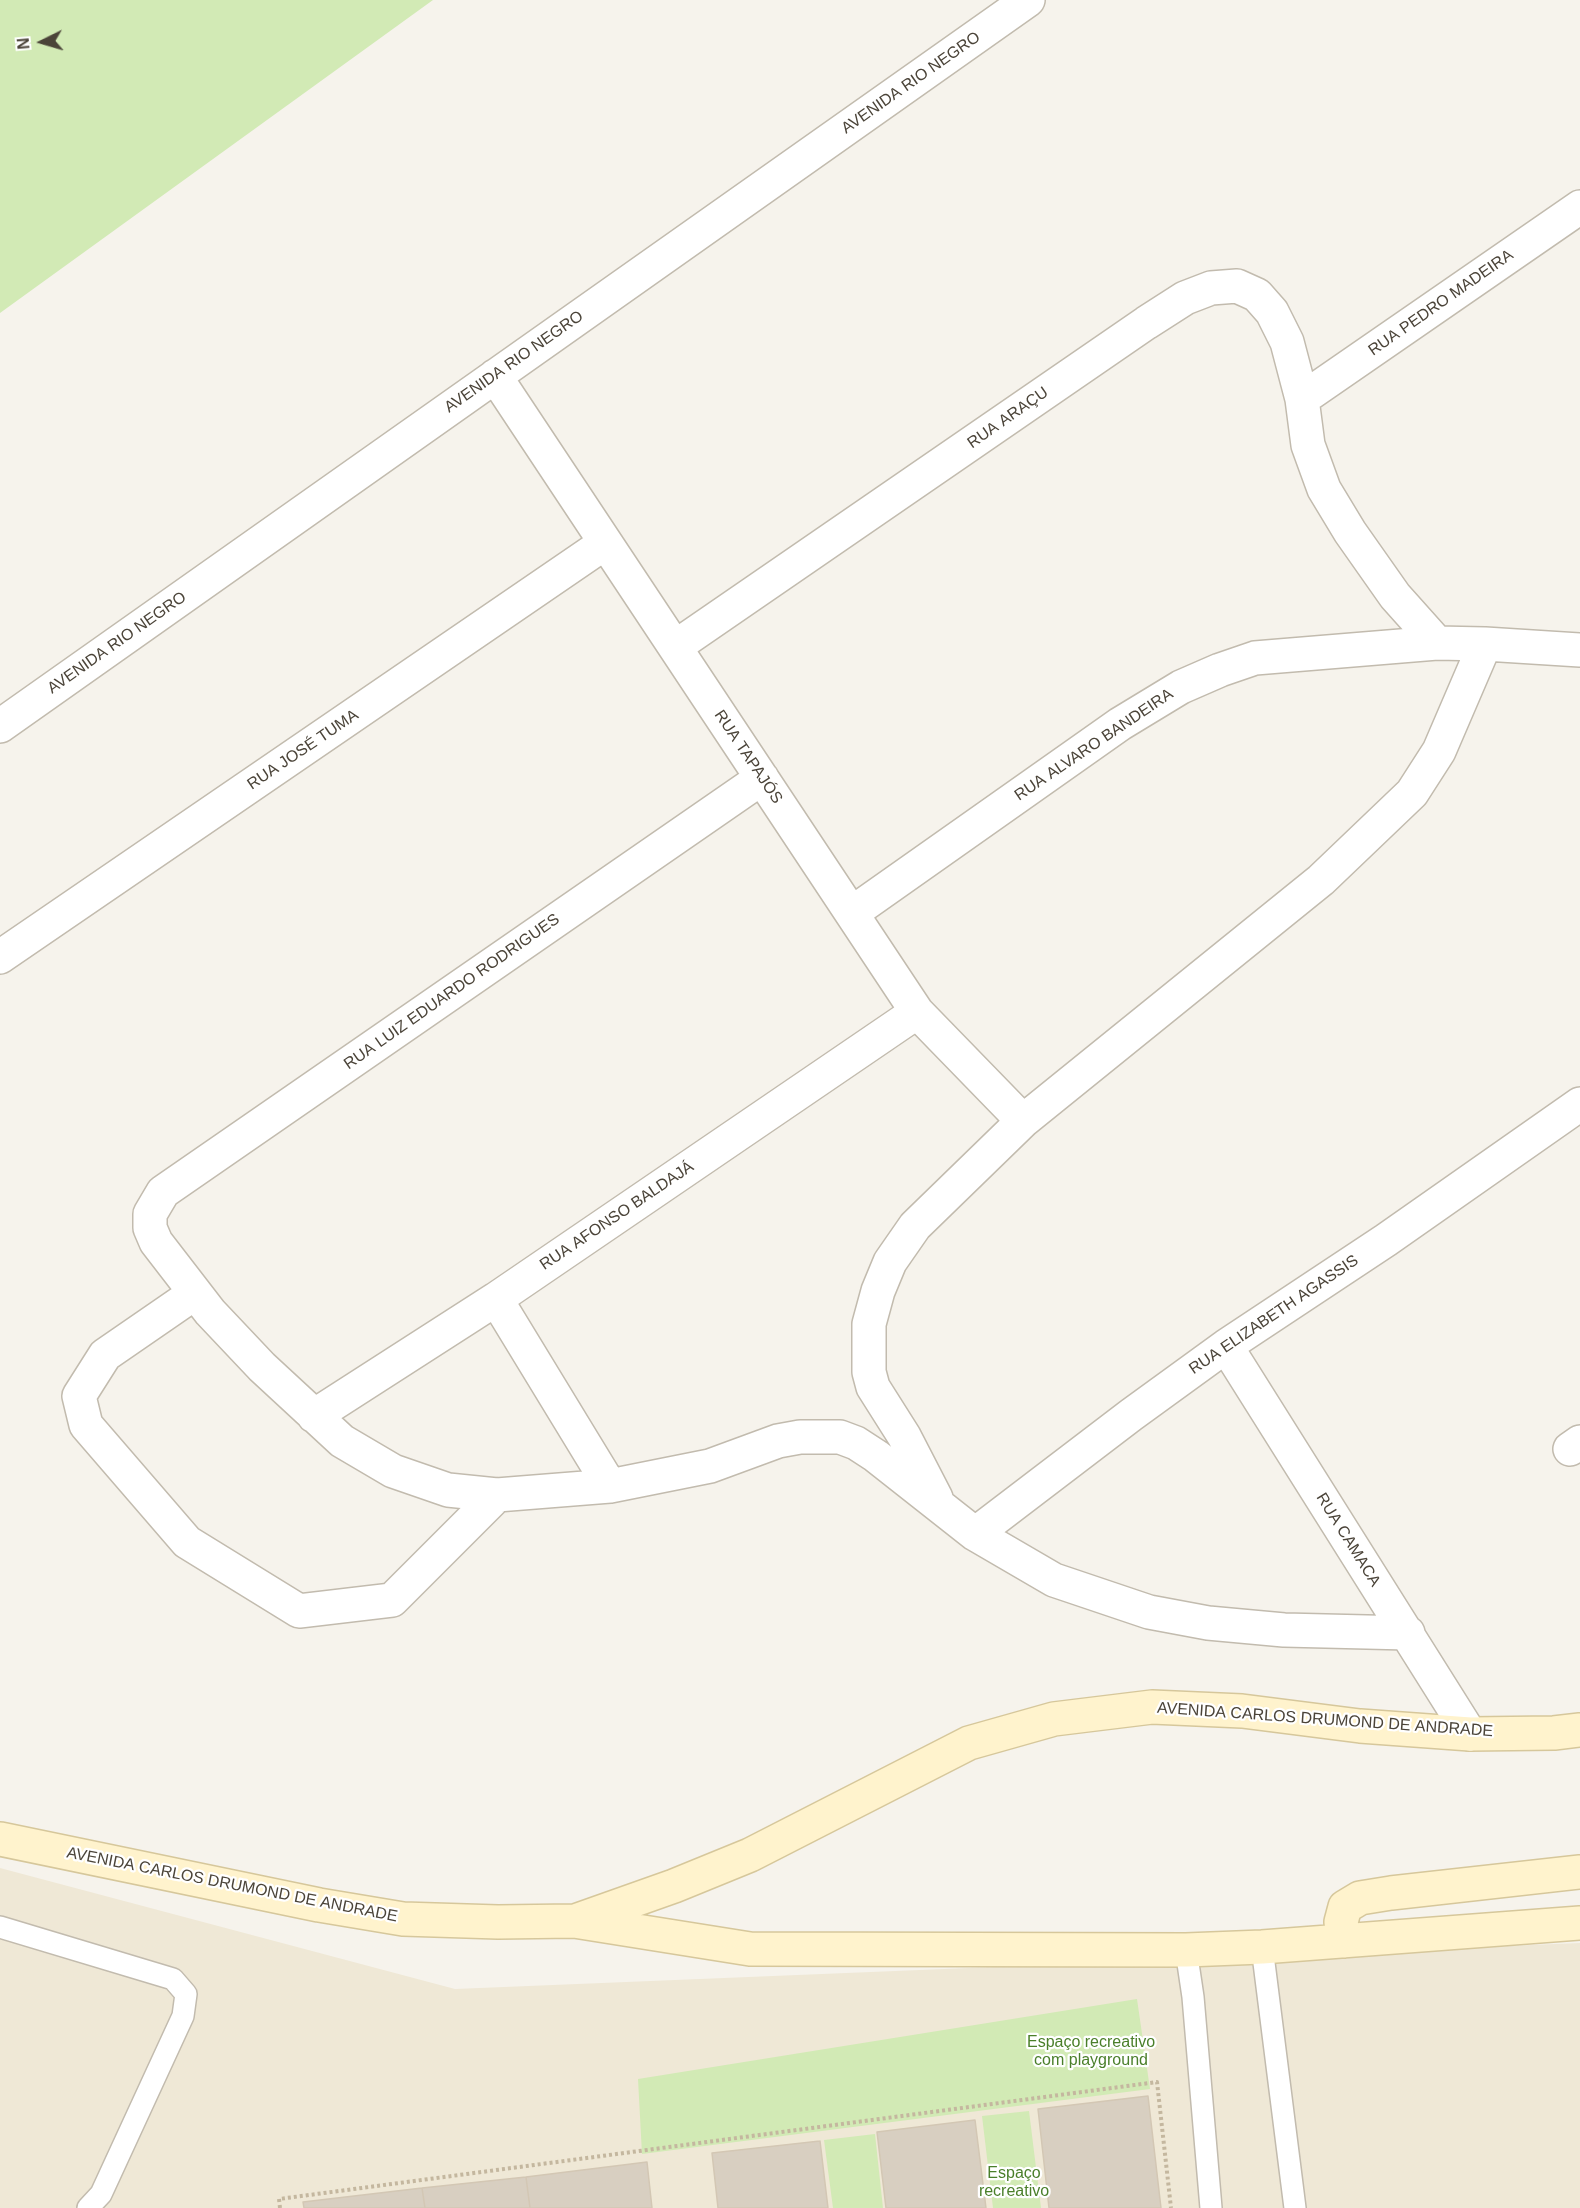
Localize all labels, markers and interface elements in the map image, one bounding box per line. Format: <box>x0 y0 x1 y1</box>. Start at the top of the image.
north arrow <box>12 12 72 72</box>
street label: AVENIDA RIO NEGRO <box>838 28 984 138</box>
text: N <box>15 37 33 50</box>
street label: RUA PEDRO MADEIRA <box>1365 246 1517 360</box>
street label: AVENIDA RIO NEGRO <box>441 307 587 417</box>
street label: RUA ARAÇU <box>964 383 1052 453</box>
street label: AVENIDA RIO NEGRO <box>44 588 190 698</box>
street label: RUA ALVARO BANDEIRA <box>1011 685 1177 805</box>
street label: RUA JOSÉ TUMA <box>244 706 362 794</box>
street label: RUA TAPAJÓS <box>710 707 786 807</box>
street label: RUA LUIZ EDUARDO RODRIGUES <box>341 910 563 1074</box>
street label: RUA AFONSO BALDAJÁ <box>536 1157 698 1275</box>
street label: RUA ELIZABETH AGASSIS <box>1186 1251 1362 1379</box>
street label: RUA CAMACA <box>1312 1490 1384 1590</box>
street label: AVENIDA CARLOS DRUMOND DE ANDRADE <box>1156 1699 1494 1741</box>
street label: AVENIDA CARLOS DRUMOND DE ANDRADE <box>65 1843 399 1927</box>
park label: Espaço recreativo com playground <box>1027 2033 1155 2071</box>
park label: Espaço recreativo <box>979 2164 1049 2202</box>

